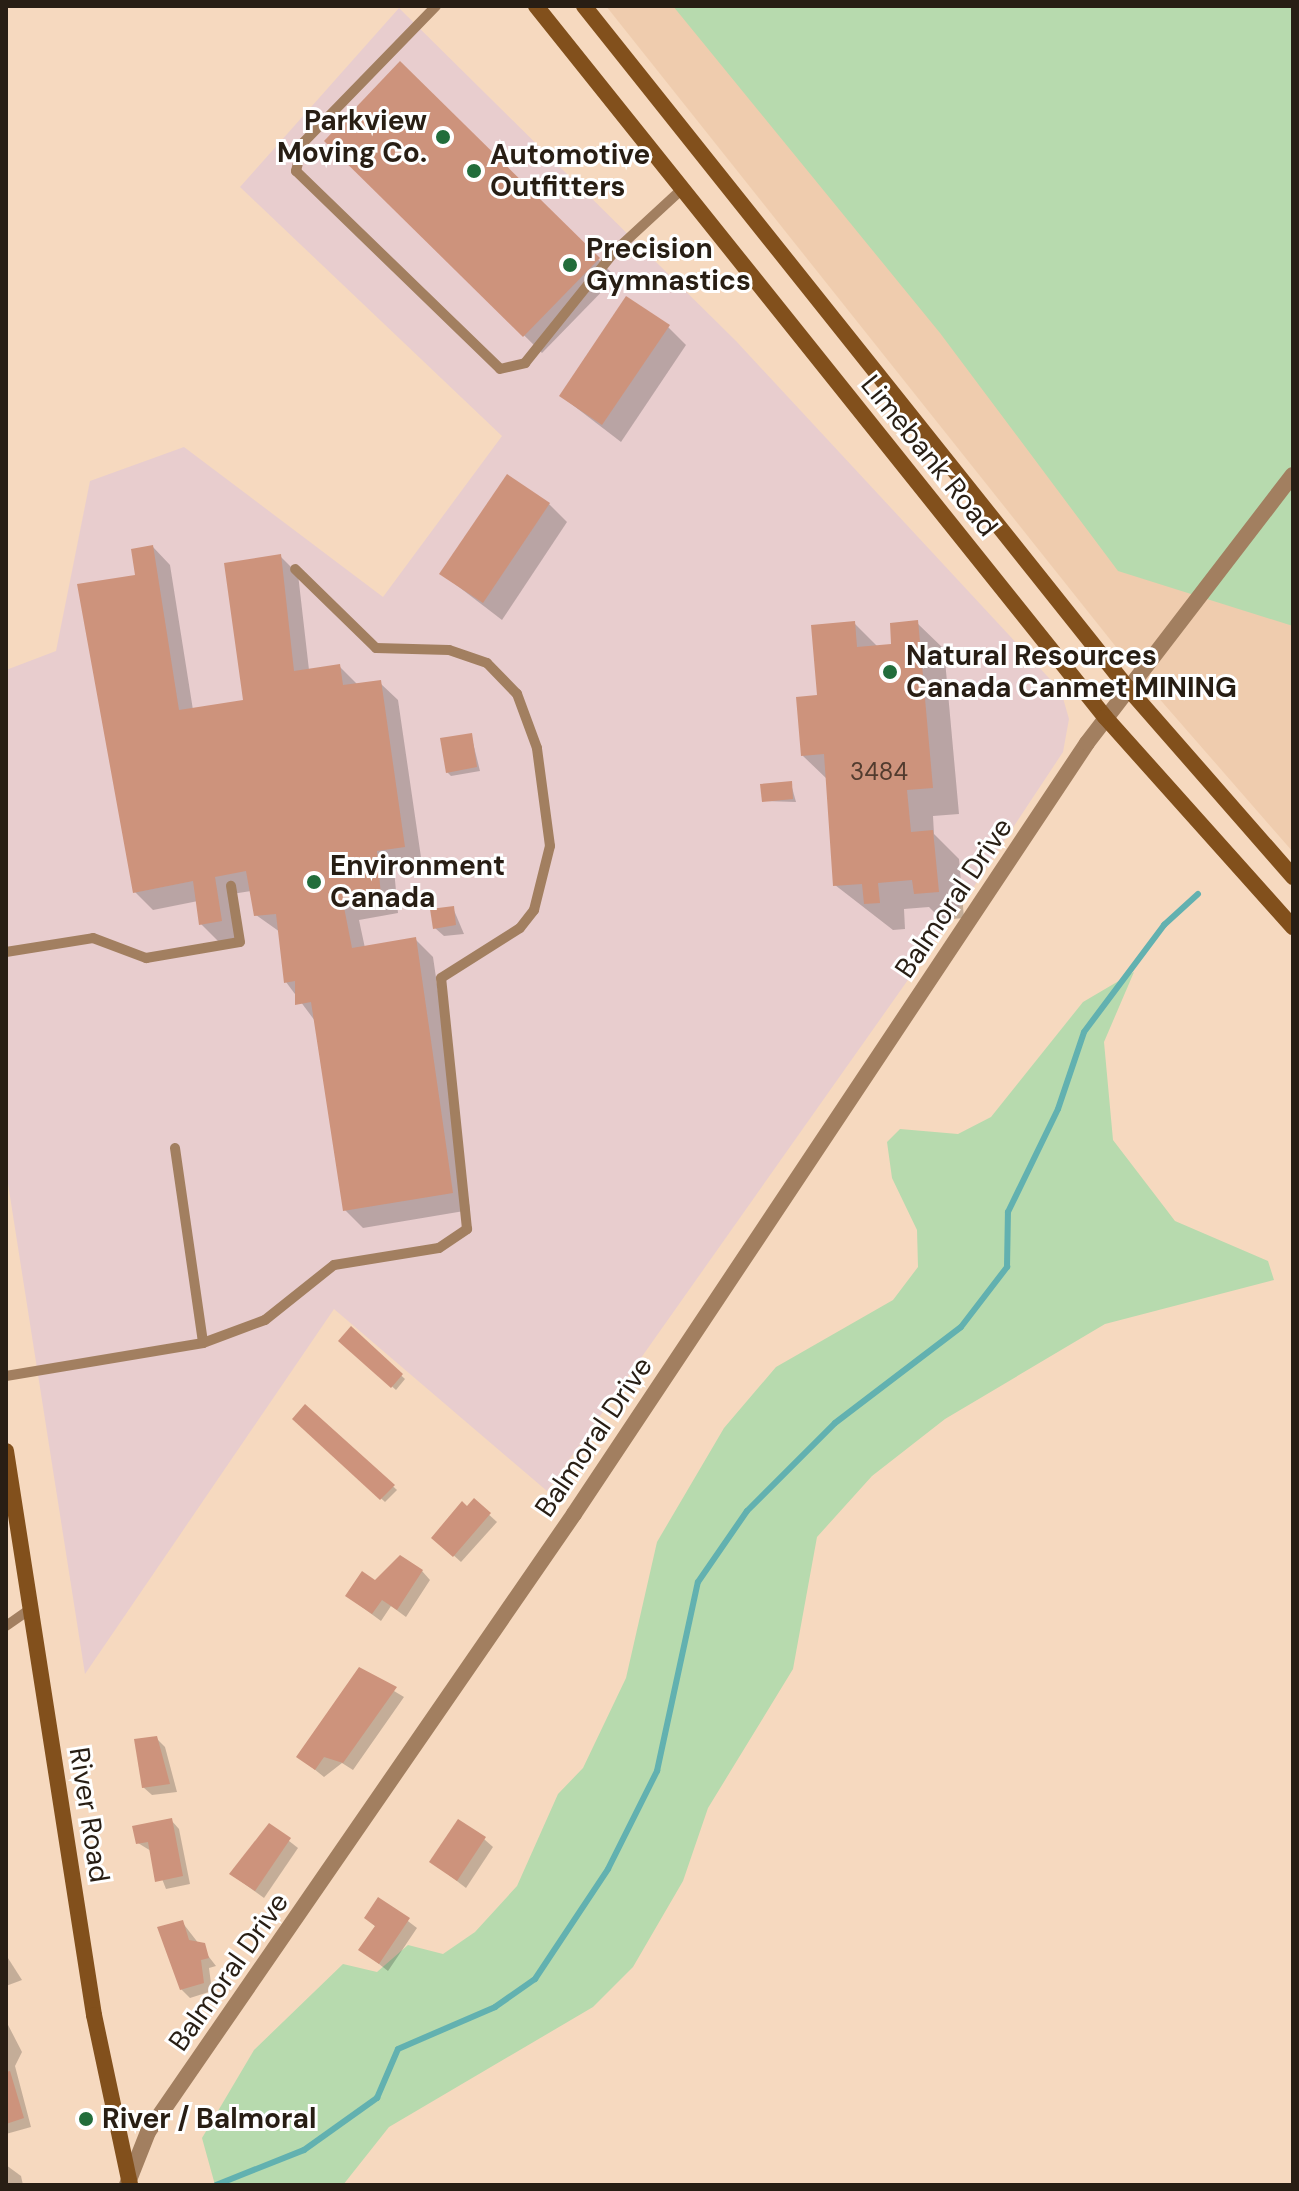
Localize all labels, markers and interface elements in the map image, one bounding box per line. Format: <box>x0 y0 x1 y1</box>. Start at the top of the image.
place label: Parkview Moving Co. <box>277 104 427 170</box>
marker: Parkview Moving Co. <box>434 128 452 146</box>
place label: Automotive Outfitters <box>490 138 650 204</box>
marker: Automotive Outfitters <box>465 162 483 180</box>
place label: Precision Gymnastics <box>586 232 751 298</box>
marker: Precision Gymnastics <box>561 256 579 274</box>
street label: Limebank Road <box>854 369 1004 543</box>
place label: Natural Resources Canada Canmet MINING <box>906 639 1237 705</box>
marker: Natural Resources Canada Canmet MINING <box>881 663 899 681</box>
house number: 3484 <box>850 758 908 786</box>
street label: Balmoral Drive <box>888 812 1020 984</box>
place label: Environment Canada <box>330 849 505 915</box>
marker: Environment Canada <box>305 873 323 891</box>
street label: Balmoral Drive <box>528 1351 660 1523</box>
street label: River Road <box>62 1745 116 1885</box>
street label: Balmoral Drive <box>162 1886 296 2058</box>
place label: River / Balmoral <box>102 2102 316 2136</box>
marker: River / Balmoral <box>77 2110 95 2128</box>

